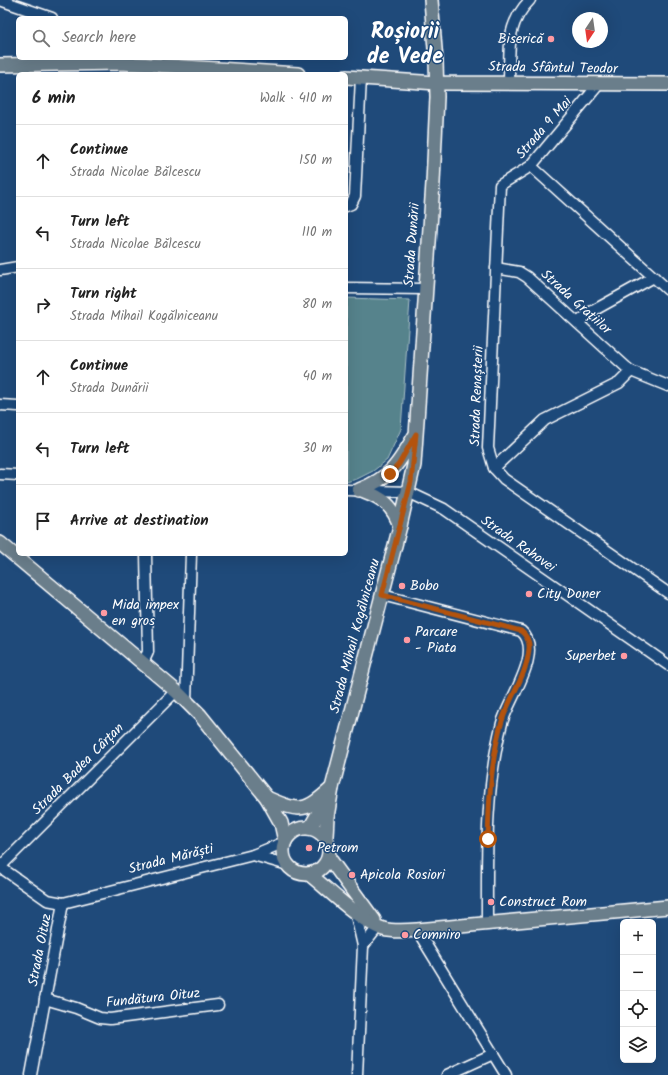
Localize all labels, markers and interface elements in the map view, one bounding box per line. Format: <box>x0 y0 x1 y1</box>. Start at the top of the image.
north arrow <box>572 12 608 48</box>
district label: Roșiorii de Vede <box>367 15 443 75</box>
search box <box>16 16 348 60</box>
text: Search here <box>62 26 136 50</box>
icon: search <box>30 27 52 49</box>
place label: Biserică <box>498 28 544 50</box>
marker: Biserică <box>546 34 556 44</box>
street label: Strada Sfântul Teodor <box>488 56 619 80</box>
text: 6 min <box>32 85 76 112</box>
text: Walk · 410 m <box>260 88 332 109</box>
street label: Strada 9 Mai <box>511 91 578 164</box>
text: Continue <box>70 138 128 162</box>
icon: ahead <box>32 150 54 172</box>
text: 150 m <box>299 150 332 171</box>
text: Strada Nicolae Bălcescu <box>70 162 201 183</box>
street label: Strada Dunării <box>398 201 426 288</box>
text: Turn left <box>70 210 130 234</box>
icon: left <box>32 222 54 244</box>
text: 110 m <box>302 222 332 243</box>
text: Strada Nicolae Bălcescu <box>70 234 201 255</box>
street label: Strada Grațiilor <box>536 264 617 341</box>
text: Turn right <box>70 282 137 306</box>
icon: right <box>32 294 54 316</box>
text: 80 m <box>302 294 332 315</box>
text: Strada Mihail Kogălniceanu <box>70 306 218 327</box>
street label: Strada Renașterii <box>464 345 490 447</box>
text: Continue <box>70 354 128 378</box>
icon: ahead <box>32 366 54 388</box>
text: 40 m <box>303 366 332 387</box>
text: Strada Dunării <box>70 378 148 399</box>
text: Turn left <box>70 437 130 461</box>
icon: left <box>32 438 54 460</box>
text: 30 m <box>303 438 332 459</box>
route end <box>381 465 399 483</box>
text: Arrive at destination <box>70 509 209 533</box>
icon: arrive <box>32 510 54 532</box>
street label: Strada Rahovei <box>476 510 561 578</box>
street label: Strada Mihail Kogălniceanu <box>324 556 386 716</box>
place label: Bobo <box>410 575 439 597</box>
marker: Bobo <box>397 581 407 591</box>
place label: City Doner <box>537 583 601 605</box>
marker: City Doner <box>524 589 534 599</box>
place label: Mida impex en gros <box>112 594 180 632</box>
marker: Mida impex en gros <box>99 608 109 618</box>
place label: Parcare - Piata <box>415 621 458 659</box>
marker: Parcare - Piata <box>402 635 412 645</box>
place label: Superbet <box>565 645 617 667</box>
marker: Superbet <box>619 651 629 661</box>
street label: Strada Badea Cârțan <box>27 718 129 820</box>
route start <box>479 830 497 848</box>
place label: Petrom <box>317 837 358 859</box>
street label: Strada Mărăști <box>126 838 216 880</box>
marker: Petrom <box>304 843 314 853</box>
place label: Apicola Rosiori <box>360 864 446 886</box>
marker: Apicola Rosiori <box>347 870 357 880</box>
place label: Construct Rom <box>499 891 587 913</box>
marker: Construct Rom <box>486 897 496 907</box>
street label: Strada Oituz <box>22 912 58 988</box>
map controls <box>620 919 656 1063</box>
button: + <box>620 919 656 955</box>
place label: Comniro <box>413 924 461 946</box>
marker: Comniro <box>400 930 410 940</box>
button: − <box>620 955 656 991</box>
street label: Fundătura Oituz <box>105 982 201 1014</box>
button: locate <box>620 991 656 1027</box>
button: layers <box>620 1027 656 1063</box>

